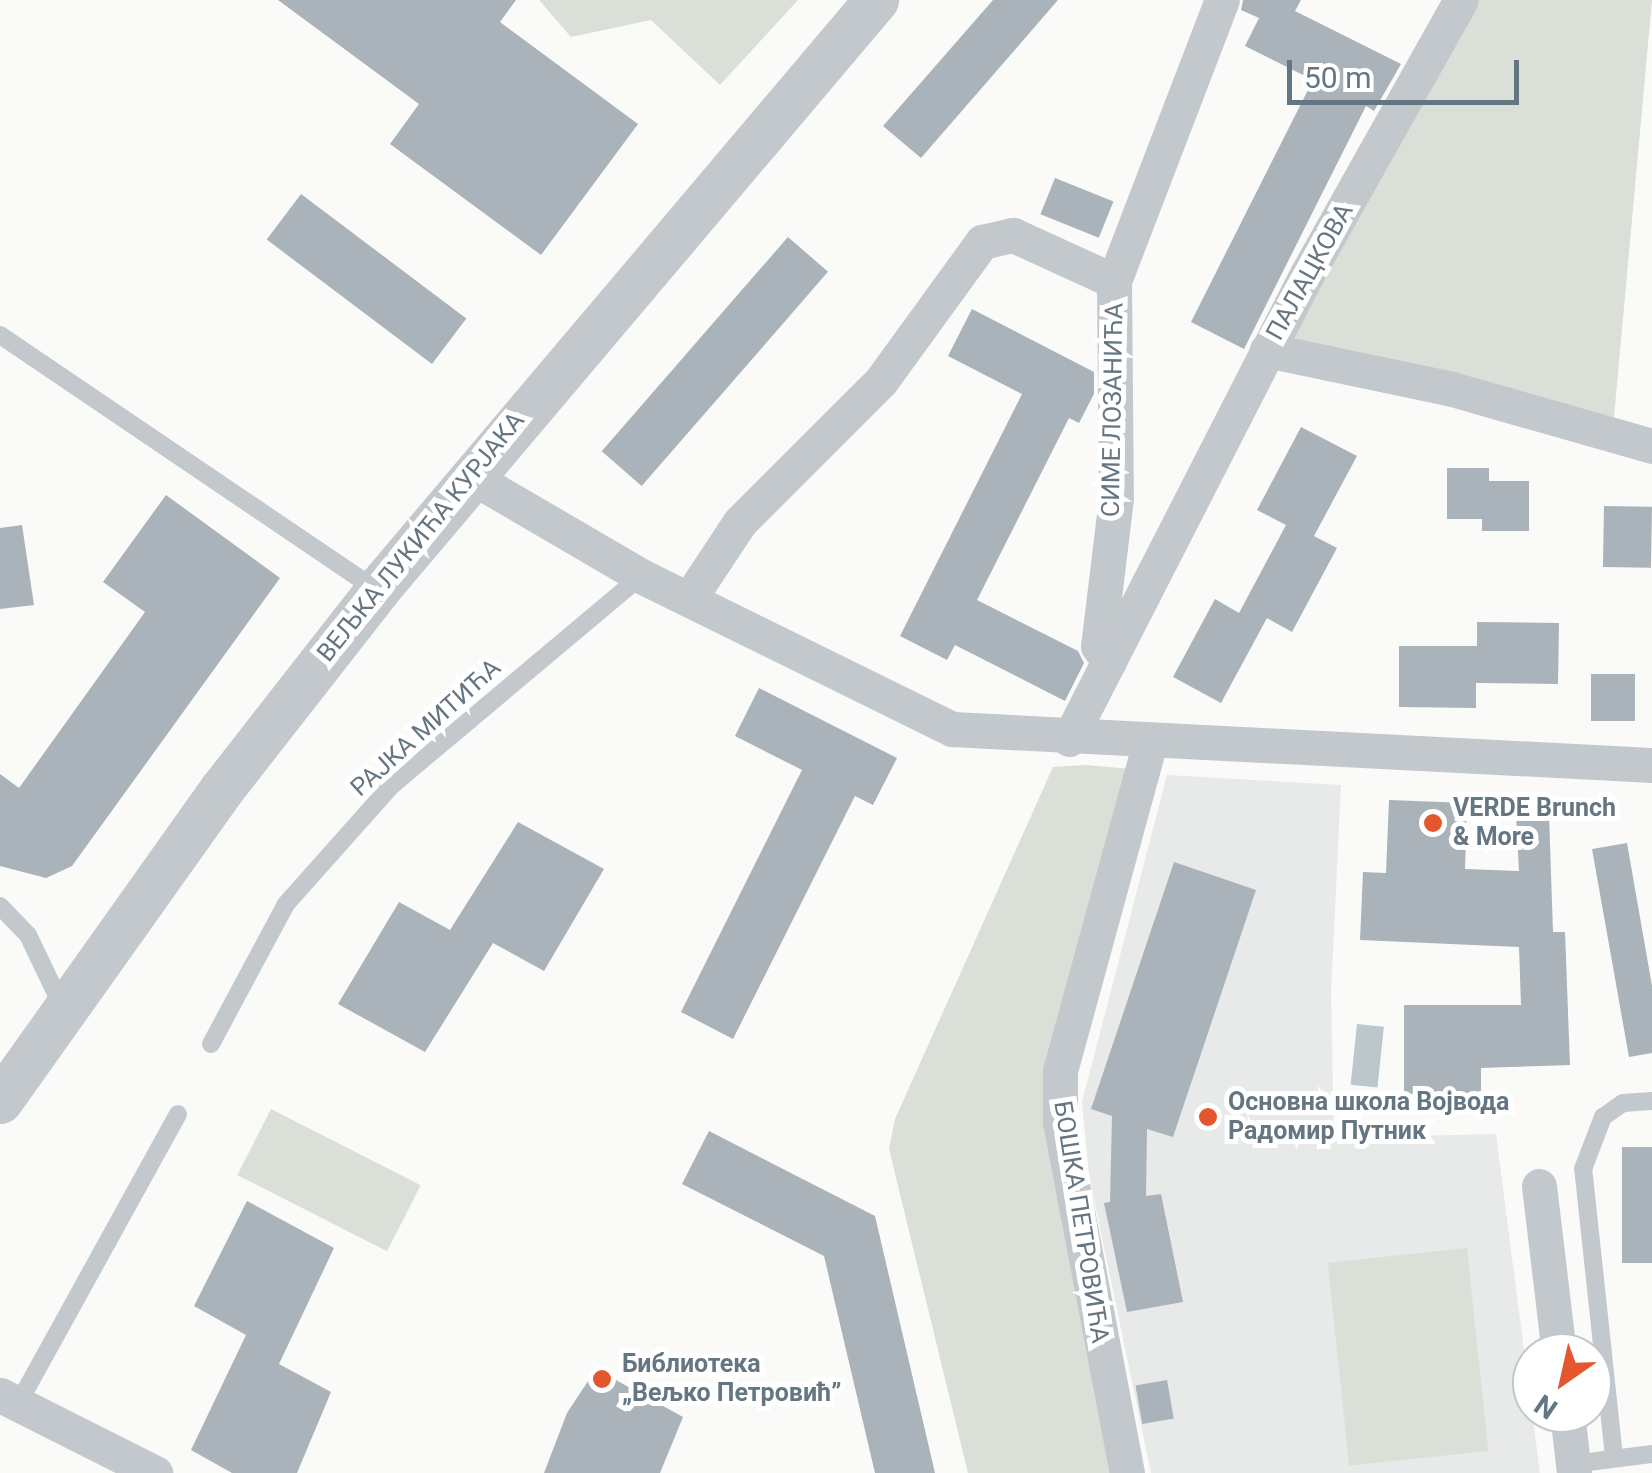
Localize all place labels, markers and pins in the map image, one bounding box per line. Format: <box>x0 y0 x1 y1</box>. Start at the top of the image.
place label: VERDE Brunch & More <box>1453 794 1616 853</box>
marker: VERDE Brunch & More <box>1422 812 1444 834</box>
place label: Основна школа Војвода Радомир Путник <box>1228 1088 1509 1147</box>
marker: Основна школа Војвода Радомир Путник <box>1197 1106 1219 1128</box>
place label: Библиотека „Вељко Петровић” <box>622 1350 841 1409</box>
marker: Библиотека „Вељко Петровић” <box>591 1368 613 1390</box>

